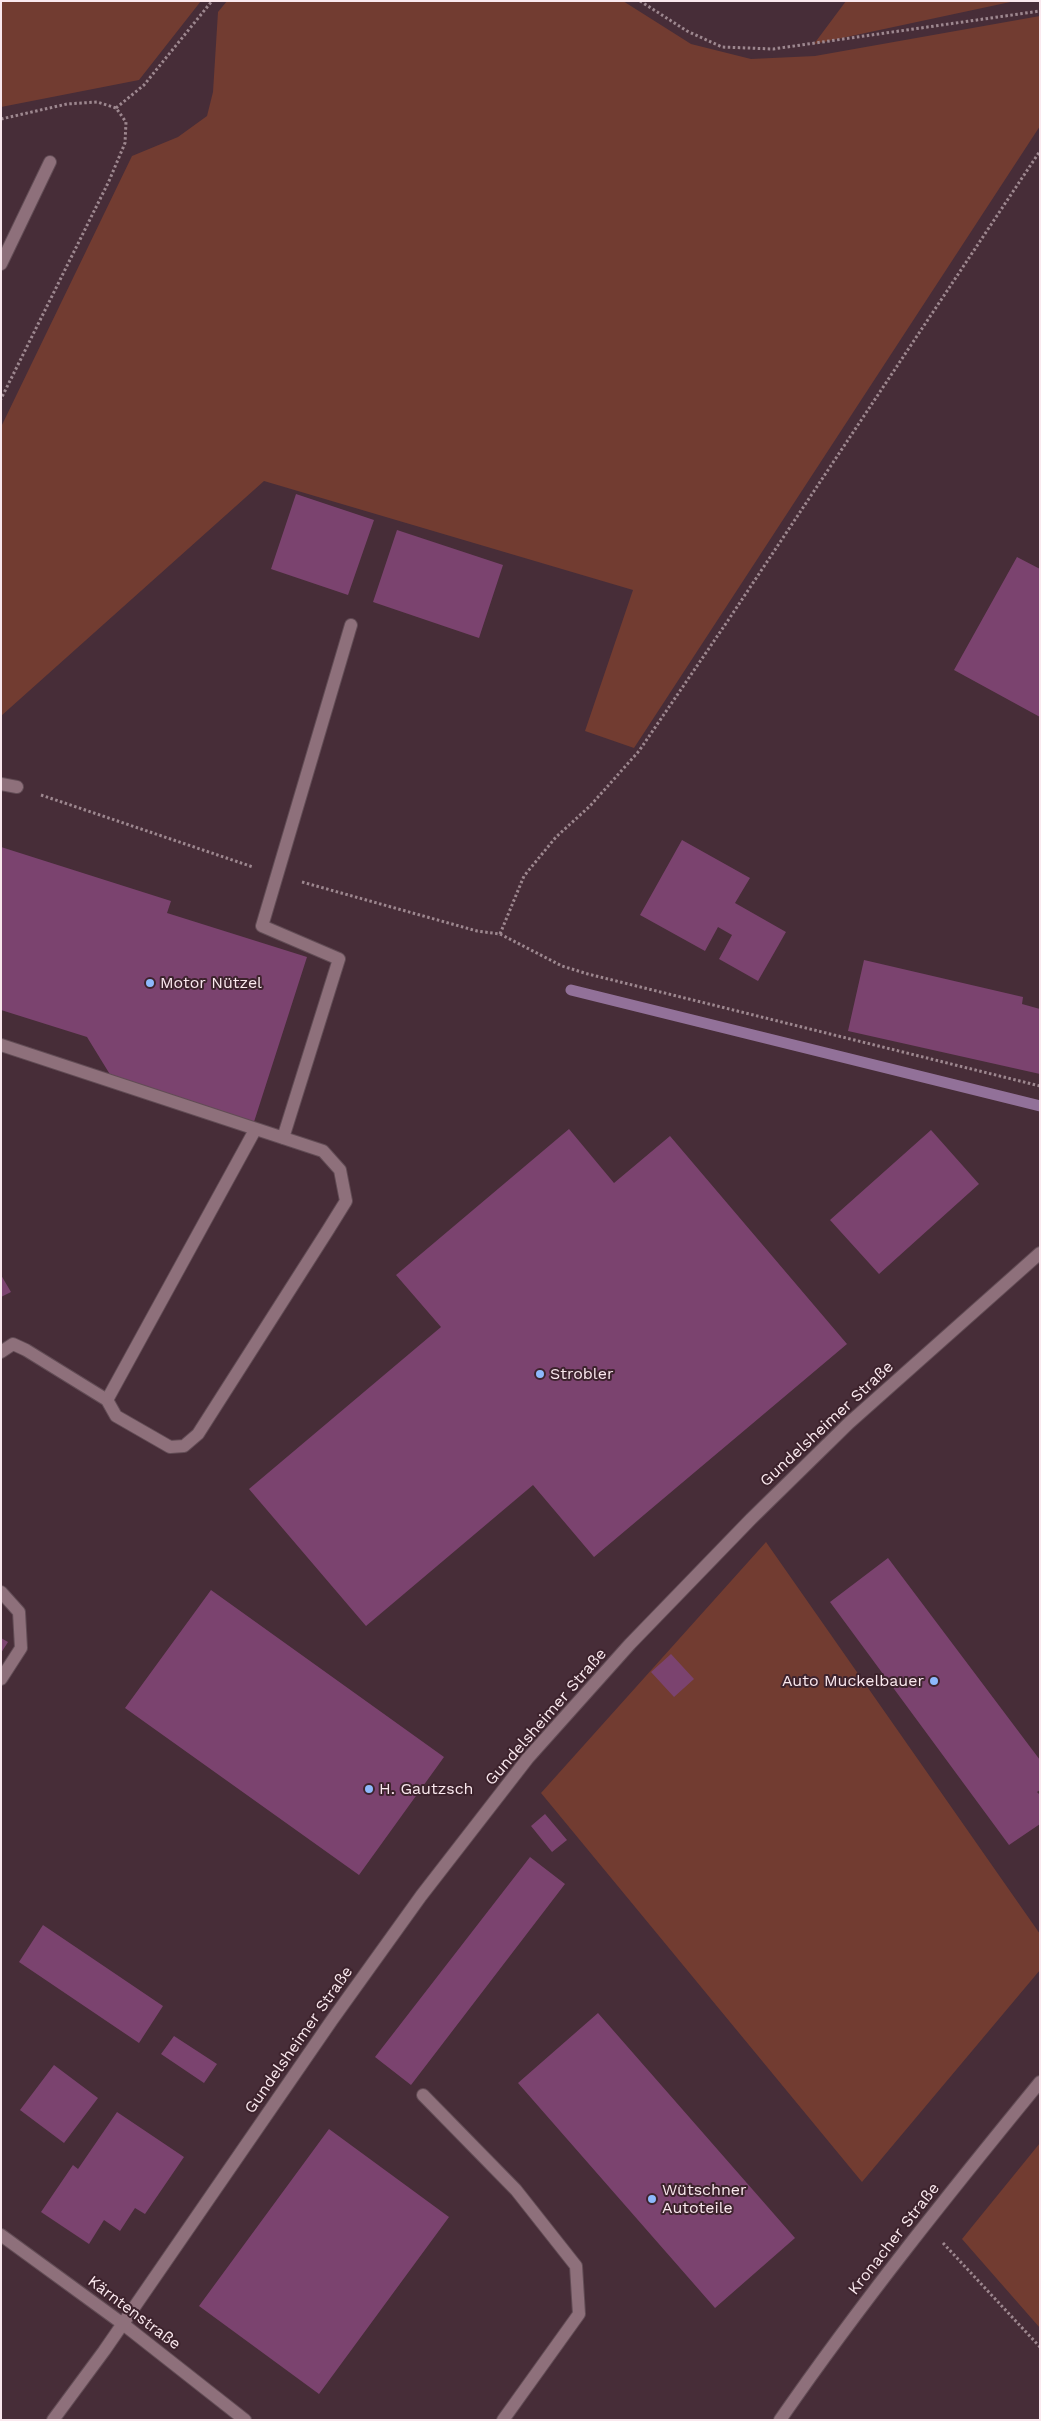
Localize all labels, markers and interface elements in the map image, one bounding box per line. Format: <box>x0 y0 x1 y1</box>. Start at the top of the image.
place label: Motor Nützel <box>160 973 262 993</box>
marker: Motor Nützel <box>144 977 156 989</box>
street label: Gundelsheimer Straße <box>756 1357 898 1491</box>
place label: Strobler <box>550 1364 614 1384</box>
marker: Strobler <box>534 1368 546 1380</box>
street label: Gundelsheimer Straße <box>481 1645 611 1789</box>
place label: Auto Muckelbauer <box>782 1671 924 1691</box>
marker: Auto Muckelbauer <box>928 1675 940 1687</box>
place label: H. Gautzsch <box>379 1779 474 1799</box>
marker: H. Gautzsch <box>363 1783 375 1795</box>
street label: Gundelsheimer Straße <box>241 1963 357 2117</box>
street label: Kronacher Straße <box>844 2179 944 2299</box>
place label: Wütschner Autoteile <box>662 2180 747 2218</box>
marker: Wütschner Autoteile <box>646 2193 658 2205</box>
street label: Kärntenstraße <box>84 2272 184 2354</box>

